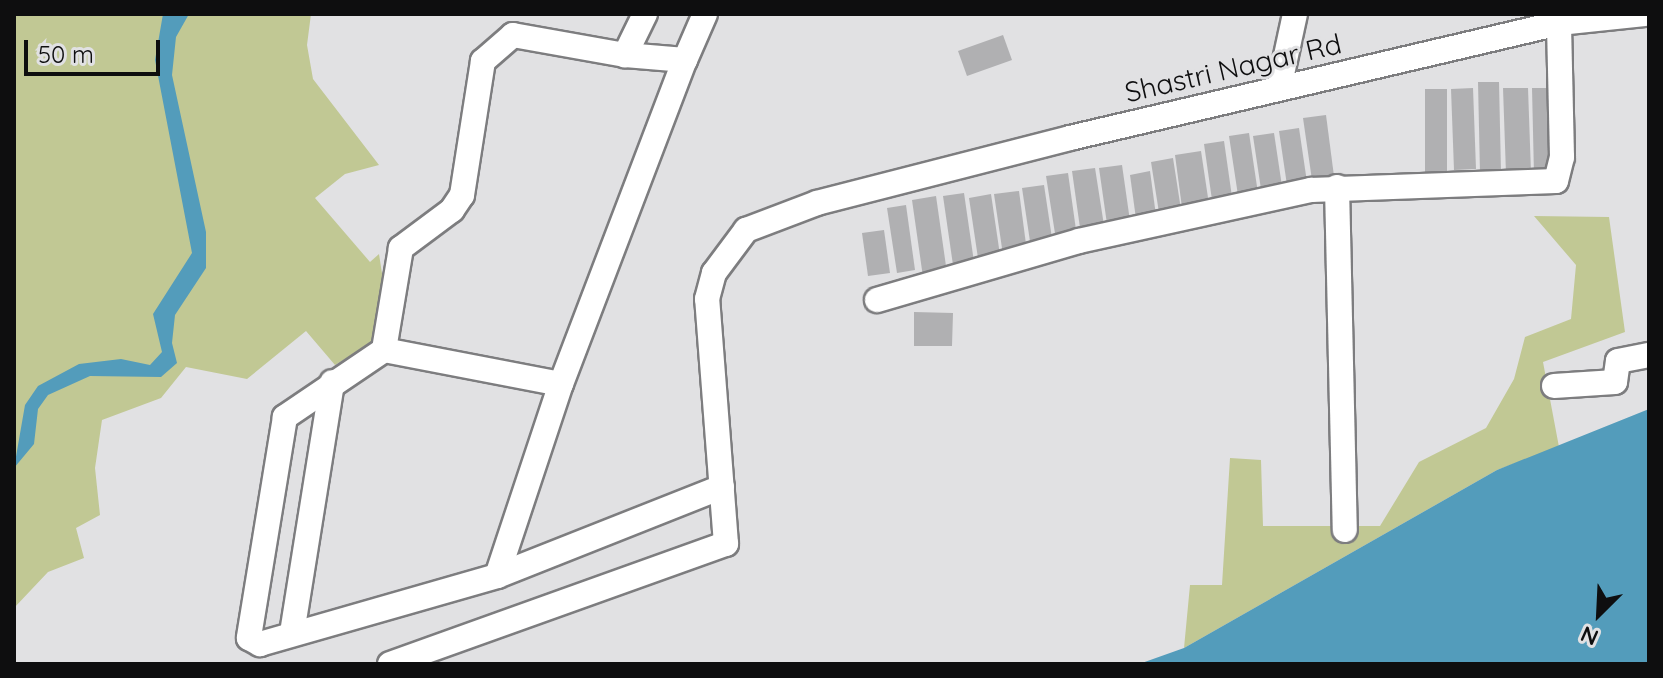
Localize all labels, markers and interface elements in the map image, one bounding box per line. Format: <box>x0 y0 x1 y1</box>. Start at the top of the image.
scale bar <box>28 24 164 74</box>
street label: Shastri Nagar Rd <box>1121 27 1345 109</box>
text: 50 m <box>38 39 94 69</box>
north arrow <box>1559 574 1639 654</box>
text: N <box>1576 620 1602 652</box>

